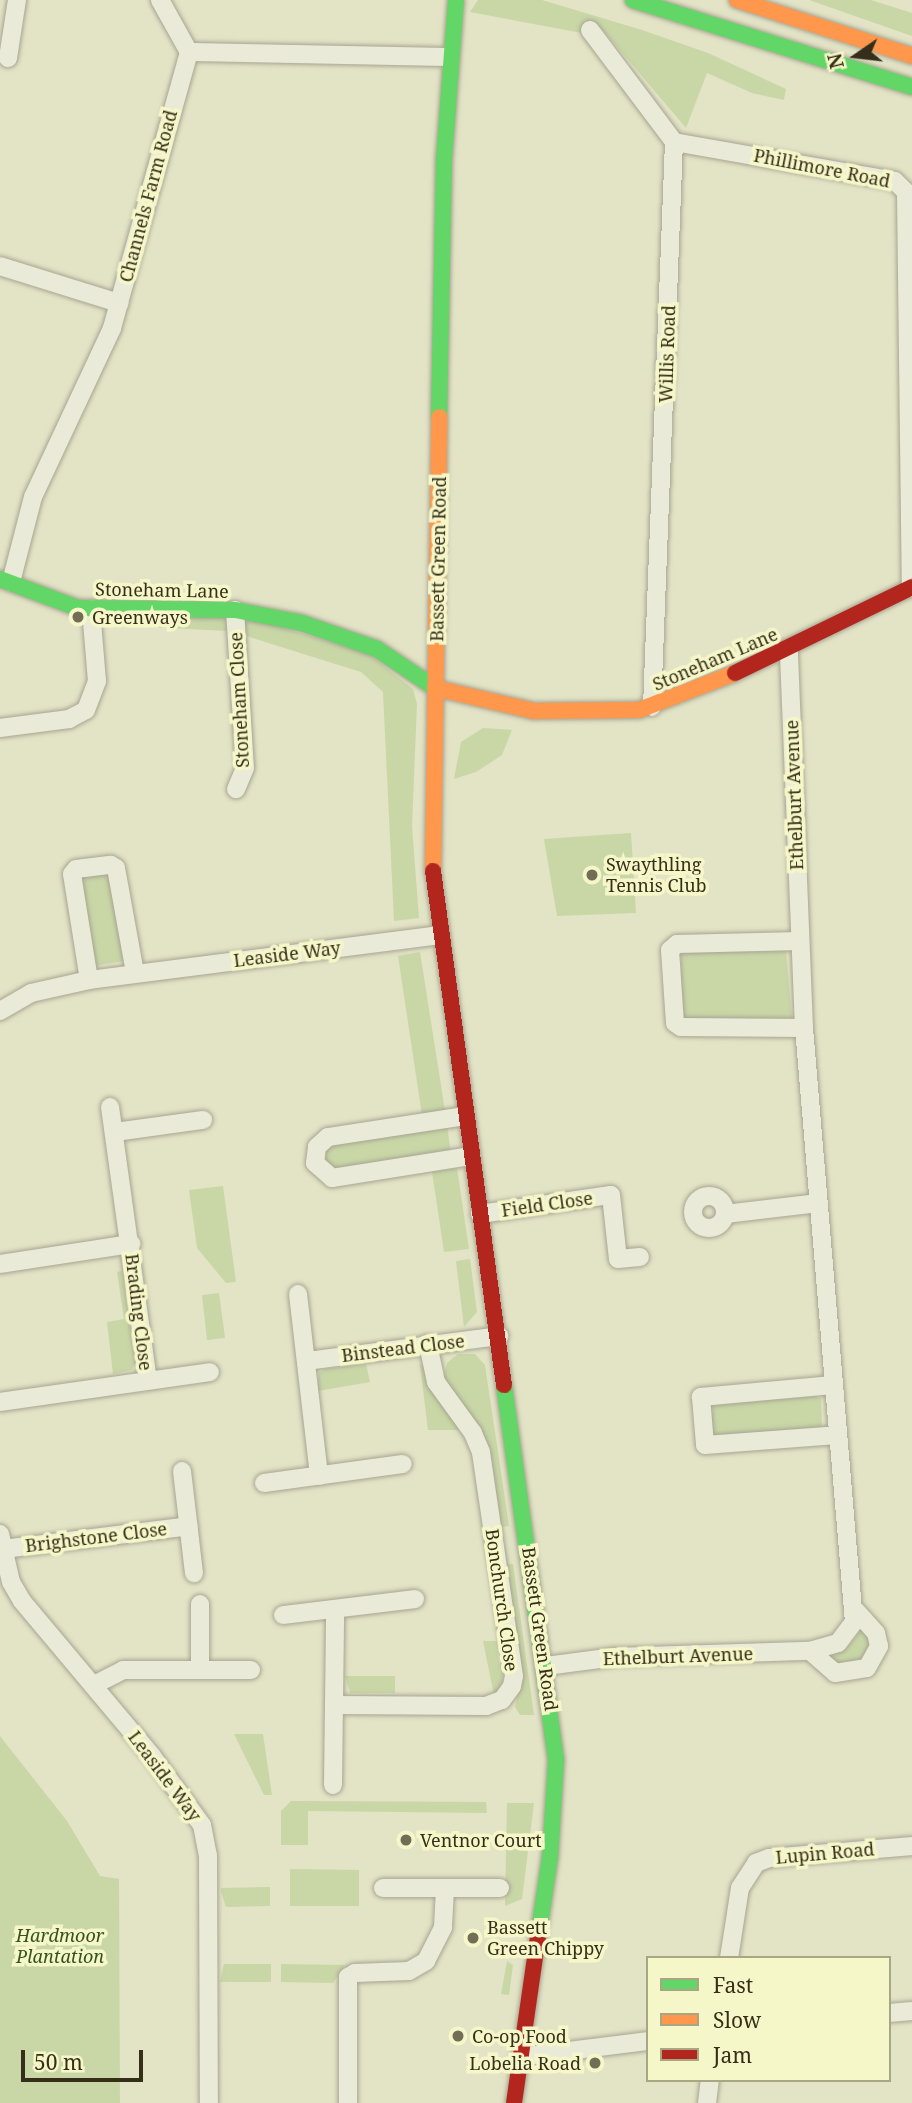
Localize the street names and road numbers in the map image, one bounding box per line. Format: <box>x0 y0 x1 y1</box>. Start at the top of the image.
street label: Channels Farm Road <box>115 108 181 284</box>
street label: Phillimore Road <box>752 144 892 192</box>
street label: Willis Road <box>655 305 679 403</box>
street label: Bassett Green Road <box>426 476 450 642</box>
street label: Stoneham Lane <box>95 578 229 602</box>
street label: Stoneham Lane <box>649 623 781 695</box>
street label: Stoneham Close <box>225 632 253 768</box>
street label: Ethelburt Avenue <box>781 719 807 871</box>
street label: Leaside Way <box>232 937 342 971</box>
street label: Field Close <box>500 1187 594 1221</box>
street label: Brading Close <box>121 1252 157 1372</box>
street label: Binstead Close <box>340 1330 466 1366</box>
street label: Brighstone Close <box>24 1518 168 1556</box>
street label: Bonchurch Close <box>481 1527 523 1673</box>
street label: Bassett Green Road <box>518 1546 562 1712</box>
street label: Ethelburt Avenue <box>602 1643 754 1669</box>
street label: Leaside Way <box>124 1726 206 1826</box>
street label: Lupin Road <box>775 1838 875 1868</box>

